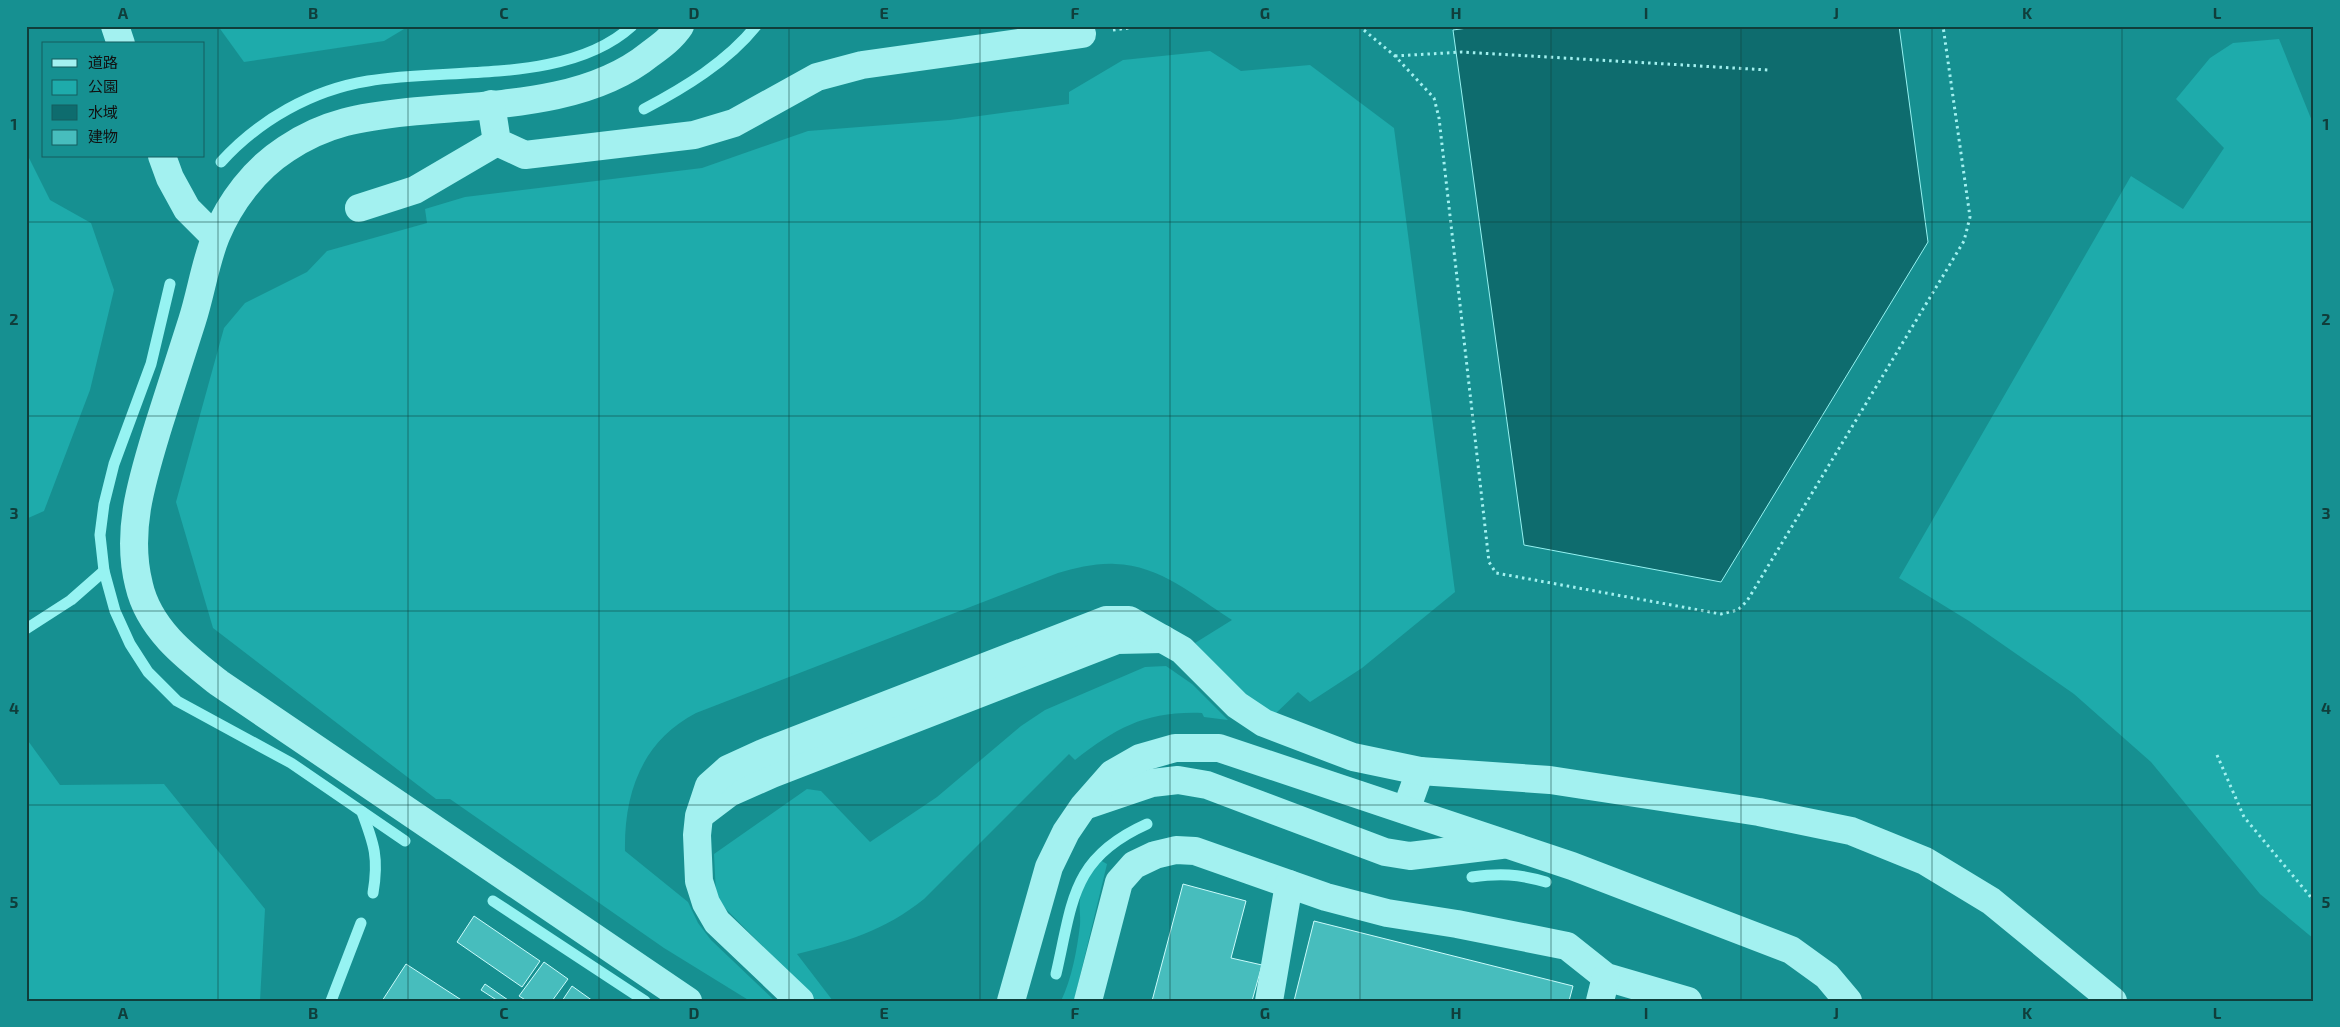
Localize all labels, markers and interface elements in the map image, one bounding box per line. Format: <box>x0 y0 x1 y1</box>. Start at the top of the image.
text: A <box>118 3 129 22</box>
text: B <box>308 3 318 22</box>
text: C <box>499 3 509 22</box>
text: D <box>689 3 700 22</box>
text: E <box>879 3 889 22</box>
text: F <box>1071 3 1080 22</box>
text: G <box>1260 3 1270 22</box>
text: H <box>1450 3 1462 22</box>
text: I <box>1644 3 1648 22</box>
text: J <box>1833 3 1839 22</box>
text: K <box>2022 3 2033 22</box>
text: L <box>2213 3 2222 22</box>
legend <box>42 42 205 158</box>
text: 道路 <box>88 53 118 71</box>
text: 公園 <box>88 77 118 95</box>
text: 水域 <box>88 103 118 121</box>
text: 1 <box>11 114 17 133</box>
text: 1 <box>2323 114 2329 133</box>
text: 建物 <box>88 127 118 145</box>
text: 2 <box>9 309 19 328</box>
text: 2 <box>2321 309 2331 328</box>
text: 3 <box>9 503 19 522</box>
text: 3 <box>2321 503 2331 522</box>
text: 4 <box>9 698 19 717</box>
text: 4 <box>2321 698 2331 717</box>
text: 5 <box>10 892 19 911</box>
text: 5 <box>2322 892 2331 911</box>
text: A <box>118 1003 129 1022</box>
text: B <box>308 1003 318 1022</box>
text: C <box>499 1003 509 1022</box>
text: D <box>689 1003 700 1022</box>
text: E <box>879 1003 889 1022</box>
text: F <box>1071 1003 1080 1022</box>
text: G <box>1260 1003 1270 1022</box>
text: H <box>1450 1003 1462 1022</box>
text: I <box>1644 1003 1648 1022</box>
text: J <box>1833 1003 1839 1022</box>
text: K <box>2022 1003 2033 1022</box>
text: L <box>2213 1003 2222 1022</box>

